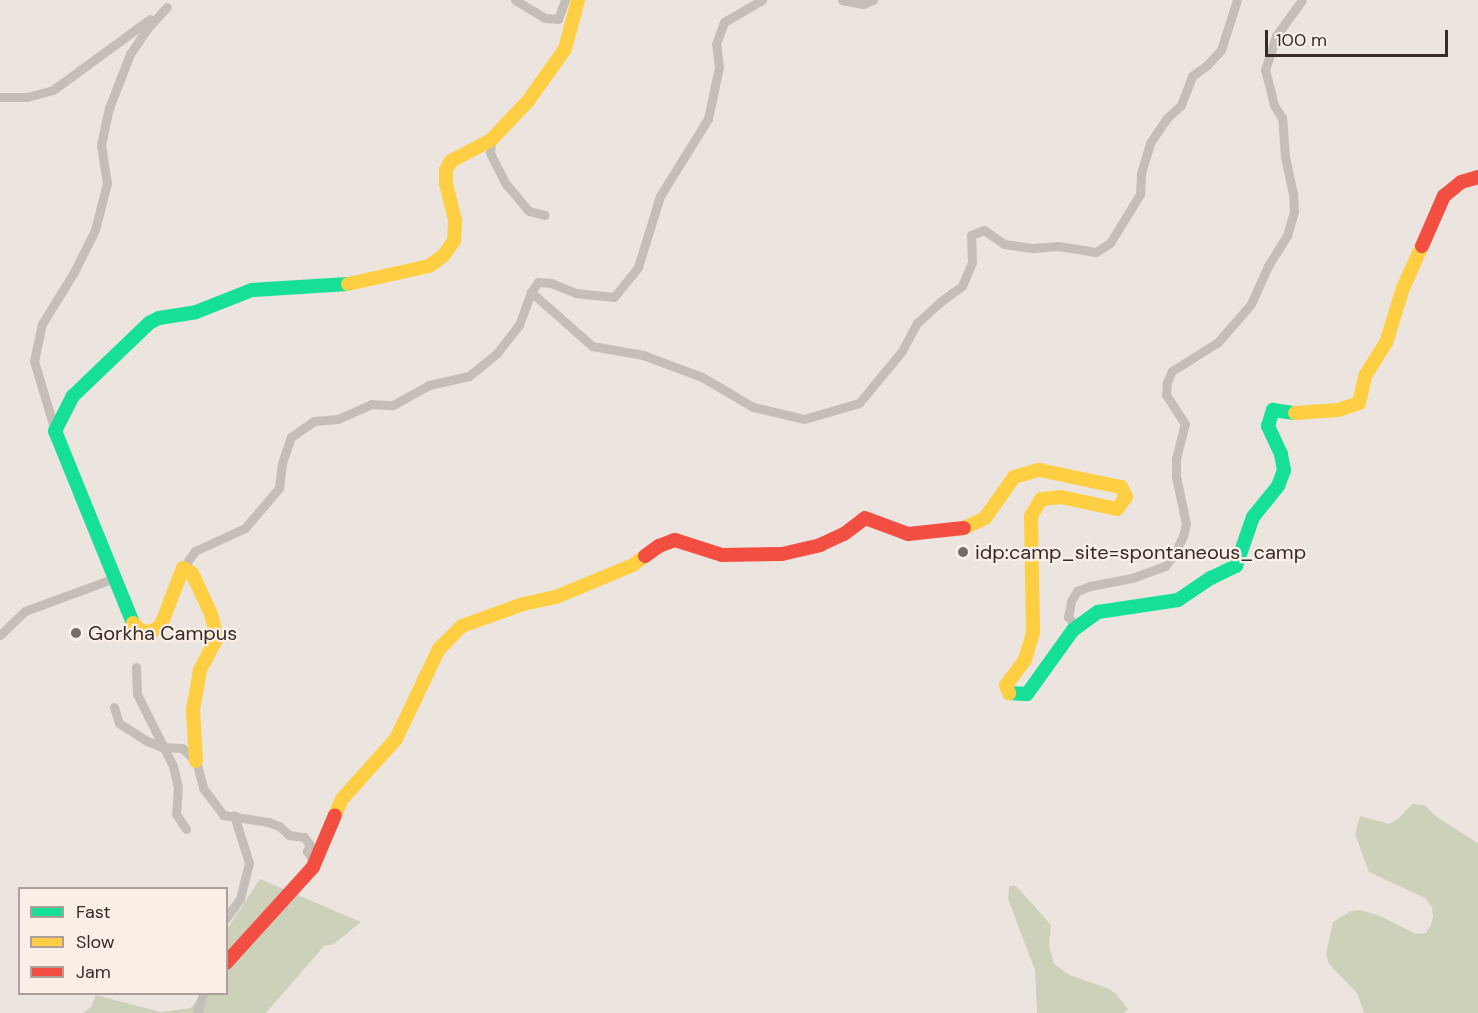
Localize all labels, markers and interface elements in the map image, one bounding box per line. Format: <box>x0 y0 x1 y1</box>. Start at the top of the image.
scale bar <box>1268 18 1451 56</box>
text: 100 m <box>1276 28 1327 52</box>
place label: idp:camp_site=spontaneous_camp <box>975 540 1306 564</box>
marker: idp:camp_site=spontaneous_camp <box>956 545 970 559</box>
place label: Gorkha Campus <box>88 621 237 645</box>
marker: Gorkha Campus <box>69 626 83 640</box>
legend <box>18 887 228 995</box>
text: Fast <box>76 900 111 924</box>
text: Slow <box>76 930 115 954</box>
text: Jam <box>76 960 111 984</box>

